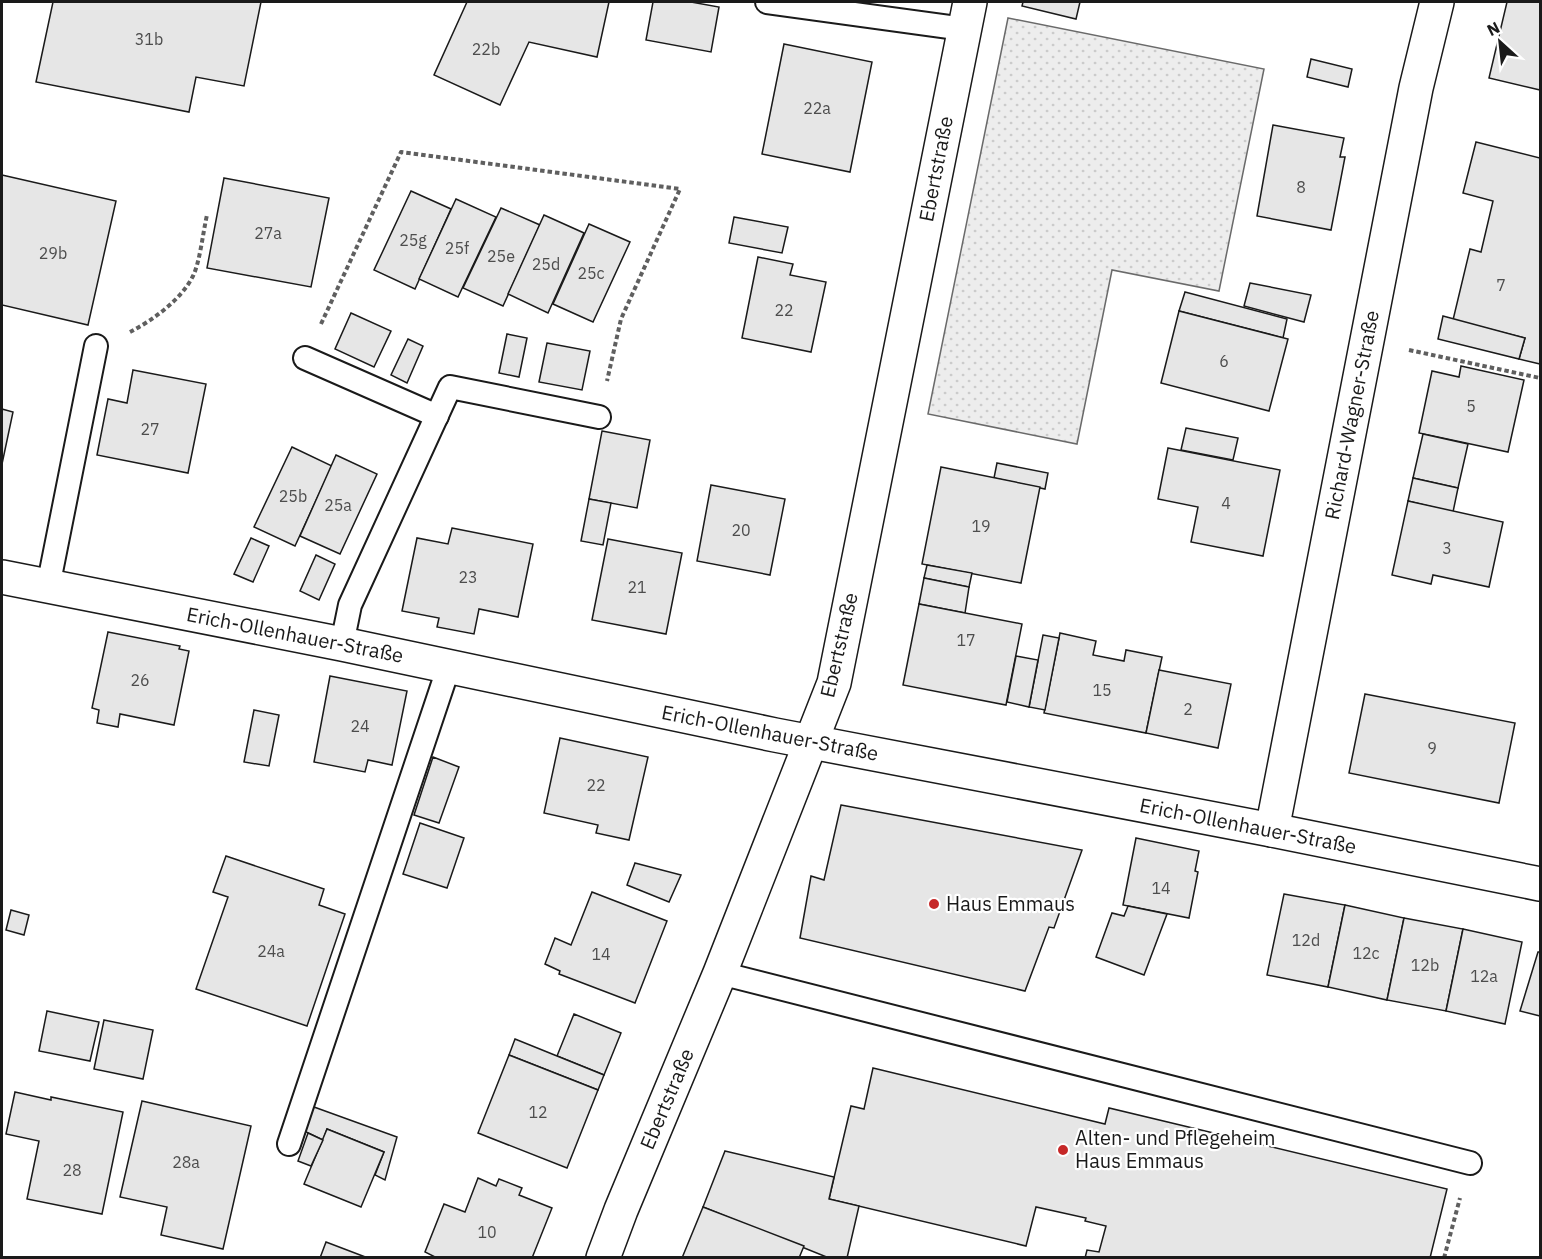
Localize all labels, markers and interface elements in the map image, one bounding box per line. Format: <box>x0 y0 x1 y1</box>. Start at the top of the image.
north arrow <box>1470 12 1530 72</box>
text: N <box>1483 17 1503 40</box>
house number: 31b <box>135 29 163 49</box>
house number: 22b <box>472 39 500 59</box>
house number: 22a <box>803 98 831 118</box>
street label: Ebertstraße <box>912 114 959 224</box>
house number: 8 <box>1296 177 1306 197</box>
house number: 27a <box>254 223 282 243</box>
house number: 25g <box>399 230 427 250</box>
house number: 25f <box>445 238 469 258</box>
house number: 29b <box>39 243 67 263</box>
house number: 25e <box>487 246 515 266</box>
house number: 25d <box>532 254 560 274</box>
house number: 25c <box>577 263 605 283</box>
house number: 7 <box>1496 275 1506 295</box>
house number: 22 <box>774 300 794 320</box>
street label: Richard-Wagner-Straße <box>1318 308 1385 522</box>
house number: 6 <box>1219 351 1229 371</box>
house number: 5 <box>1466 396 1476 416</box>
house number: 27 <box>140 419 160 439</box>
house number: 25b <box>279 486 307 506</box>
house number: 4 <box>1221 493 1231 513</box>
house number: 25a <box>324 495 352 515</box>
house number: 19 <box>971 516 991 536</box>
house number: 20 <box>731 520 751 540</box>
house number: 3 <box>1442 538 1452 558</box>
house number: 23 <box>458 567 478 587</box>
house number: 21 <box>627 577 647 597</box>
street label: Ebertstraße <box>813 590 864 700</box>
street label: Erich-Ollenhauer-Straße <box>184 600 406 669</box>
house number: 17 <box>956 630 976 650</box>
house number: 26 <box>130 670 150 690</box>
house number: 15 <box>1092 680 1112 700</box>
street label: Erich-Ollenhauer-Straße <box>659 698 881 767</box>
house number: 2 <box>1183 699 1193 719</box>
house number: 24 <box>350 716 370 736</box>
house number: 9 <box>1427 738 1437 758</box>
house number: 22 <box>586 775 606 795</box>
street label: Erich-Ollenhauer-Straße <box>1137 791 1359 860</box>
house number: 14 <box>1151 878 1171 898</box>
place label: Haus Emmaus <box>946 890 1075 917</box>
marker: Haus Emmaus <box>927 897 941 911</box>
house number: 12d <box>1292 930 1320 950</box>
house number: 24a <box>257 941 285 961</box>
house number: 12c <box>1352 943 1380 963</box>
house number: 14 <box>591 944 611 964</box>
house number: 12b <box>1411 955 1439 975</box>
house number: 12a <box>1470 966 1498 986</box>
street label: Ebertstraße <box>633 1044 700 1153</box>
house number: 12 <box>528 1102 548 1122</box>
place label: Alten- und Pflegeheim Haus Emmaus <box>1075 1124 1275 1174</box>
marker: Alten- und Pflegeheim Haus Emmaus <box>1056 1143 1070 1157</box>
house number: 28a <box>172 1152 200 1172</box>
house number: 28 <box>62 1160 82 1180</box>
house number: 10 <box>477 1222 497 1242</box>

